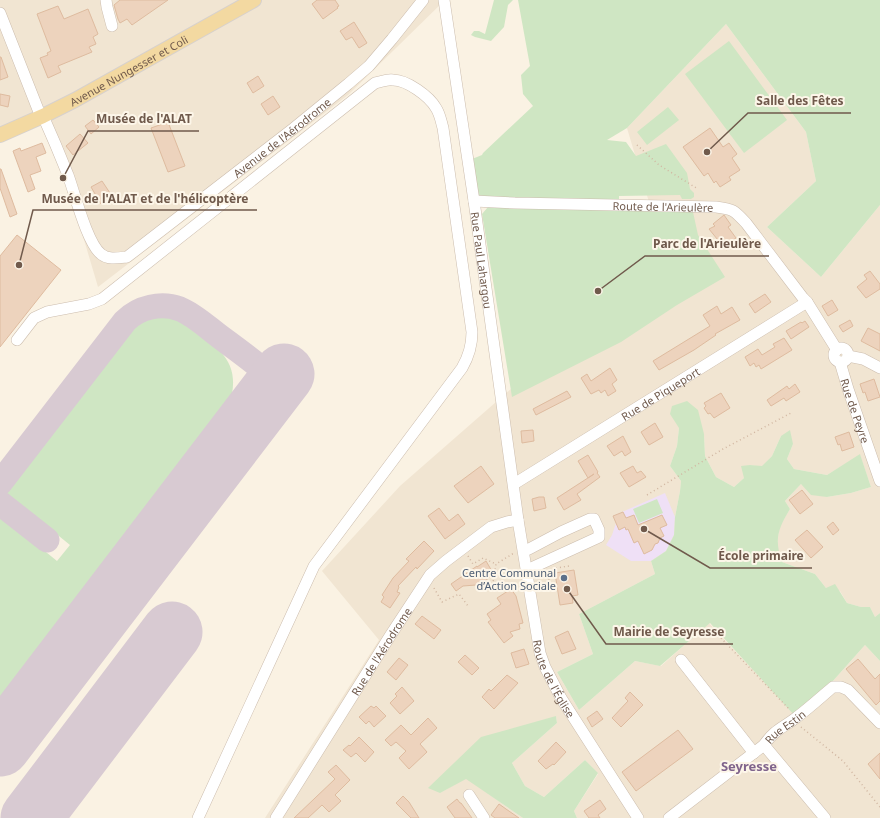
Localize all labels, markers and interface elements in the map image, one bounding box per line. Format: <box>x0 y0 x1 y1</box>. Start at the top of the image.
street label: Avenue Nungesser et Coli <box>67 31 190 109</box>
callout: Salle des Fêtes <box>748 89 851 113</box>
text: Salle des Fêtes <box>756 92 844 109</box>
street label: Avenue de l'Aérodrome <box>230 94 334 180</box>
callout: Musée de l'ALAT <box>88 107 199 131</box>
text: Musée de l'ALAT <box>96 110 192 127</box>
callout: Musée de l'ALAT et de l'hélicoptère <box>33 186 257 210</box>
text: Musée de l'ALAT et de l'hélicoptère <box>41 190 249 207</box>
street label: Route de l'Arieulère <box>612 197 713 214</box>
street label: Rue Paul Lahargou <box>468 211 496 310</box>
callout: Parc de l'Arieulère <box>645 232 769 256</box>
text: Parc de l'Arieulère <box>653 235 761 252</box>
street label: Rue de Piqueport <box>618 363 702 423</box>
street label: Rue de Peyre <box>838 376 874 445</box>
callout: École primaire <box>710 544 812 568</box>
text: École primaire <box>718 547 804 564</box>
place label: Centre Communal d’Action Sociale <box>462 565 556 593</box>
marker: Centre Communal d’Action Sociale <box>559 573 569 583</box>
street label: Rue de l'Aérodrome <box>347 604 414 698</box>
callout: Mairie de Seyresse <box>606 620 733 644</box>
text: Mairie de Seyresse <box>613 623 725 640</box>
street label: Route de l'Église <box>530 639 579 720</box>
street label: Rue Estin <box>761 706 808 746</box>
district label: Seyresse <box>721 757 777 775</box>

